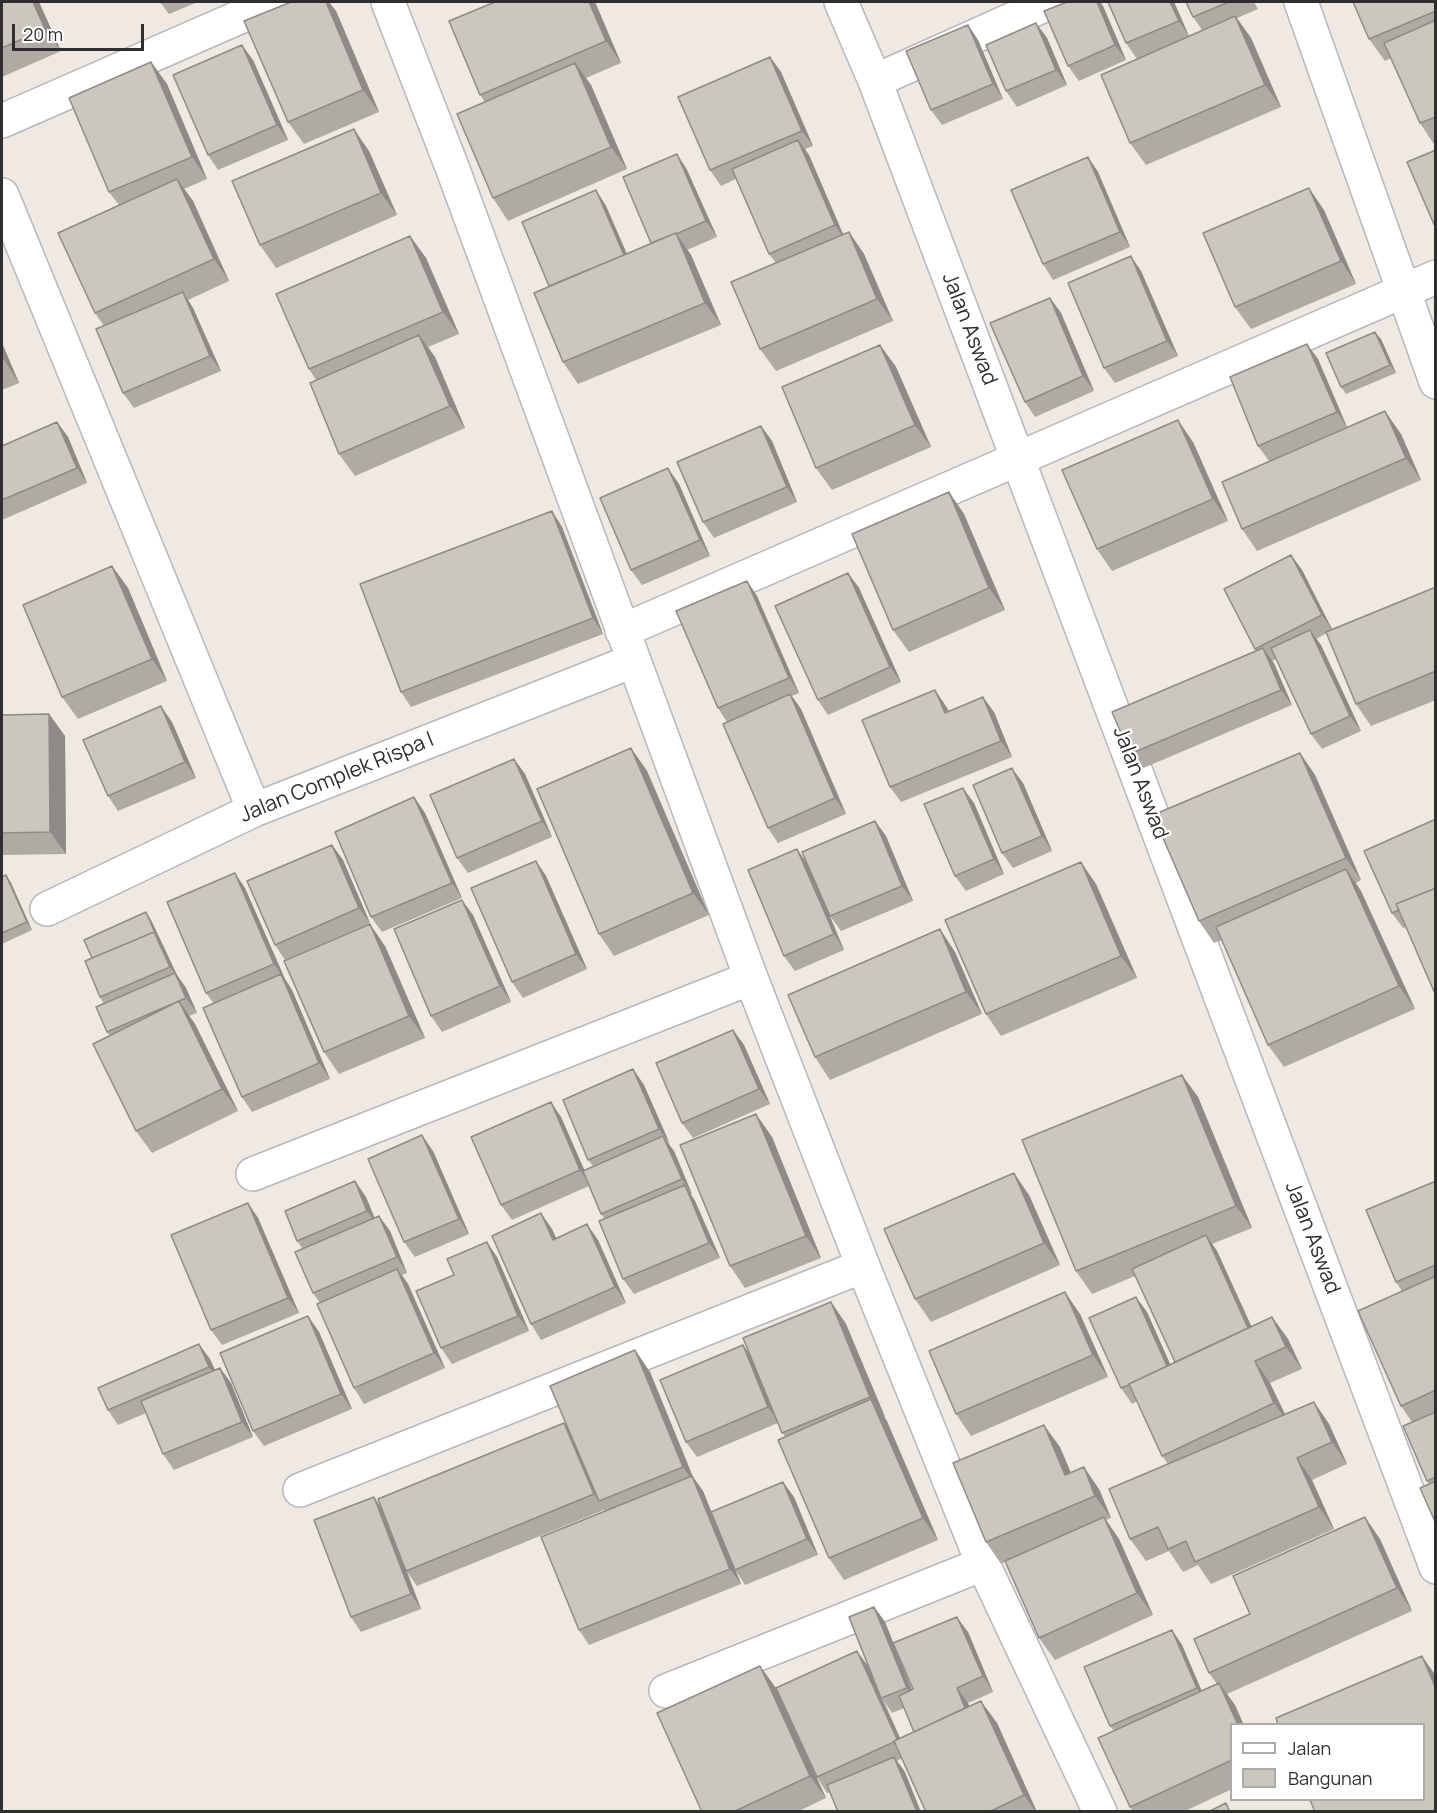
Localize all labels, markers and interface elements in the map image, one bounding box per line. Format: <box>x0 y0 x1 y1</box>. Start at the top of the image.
scale bar <box>15 12 147 50</box>
text: 20 m <box>23 22 63 46</box>
street label: Jalan Aswad <box>936 269 1002 389</box>
street label: Jalan Aswad <box>1107 723 1173 843</box>
street label: Jalan Complek Rispa I <box>237 728 437 828</box>
street label: Jalan Aswad <box>1279 1178 1345 1298</box>
legend <box>1230 1723 1425 1801</box>
text: Jalan <box>1288 1736 1331 1760</box>
text: Bangunan <box>1288 1766 1372 1790</box>

